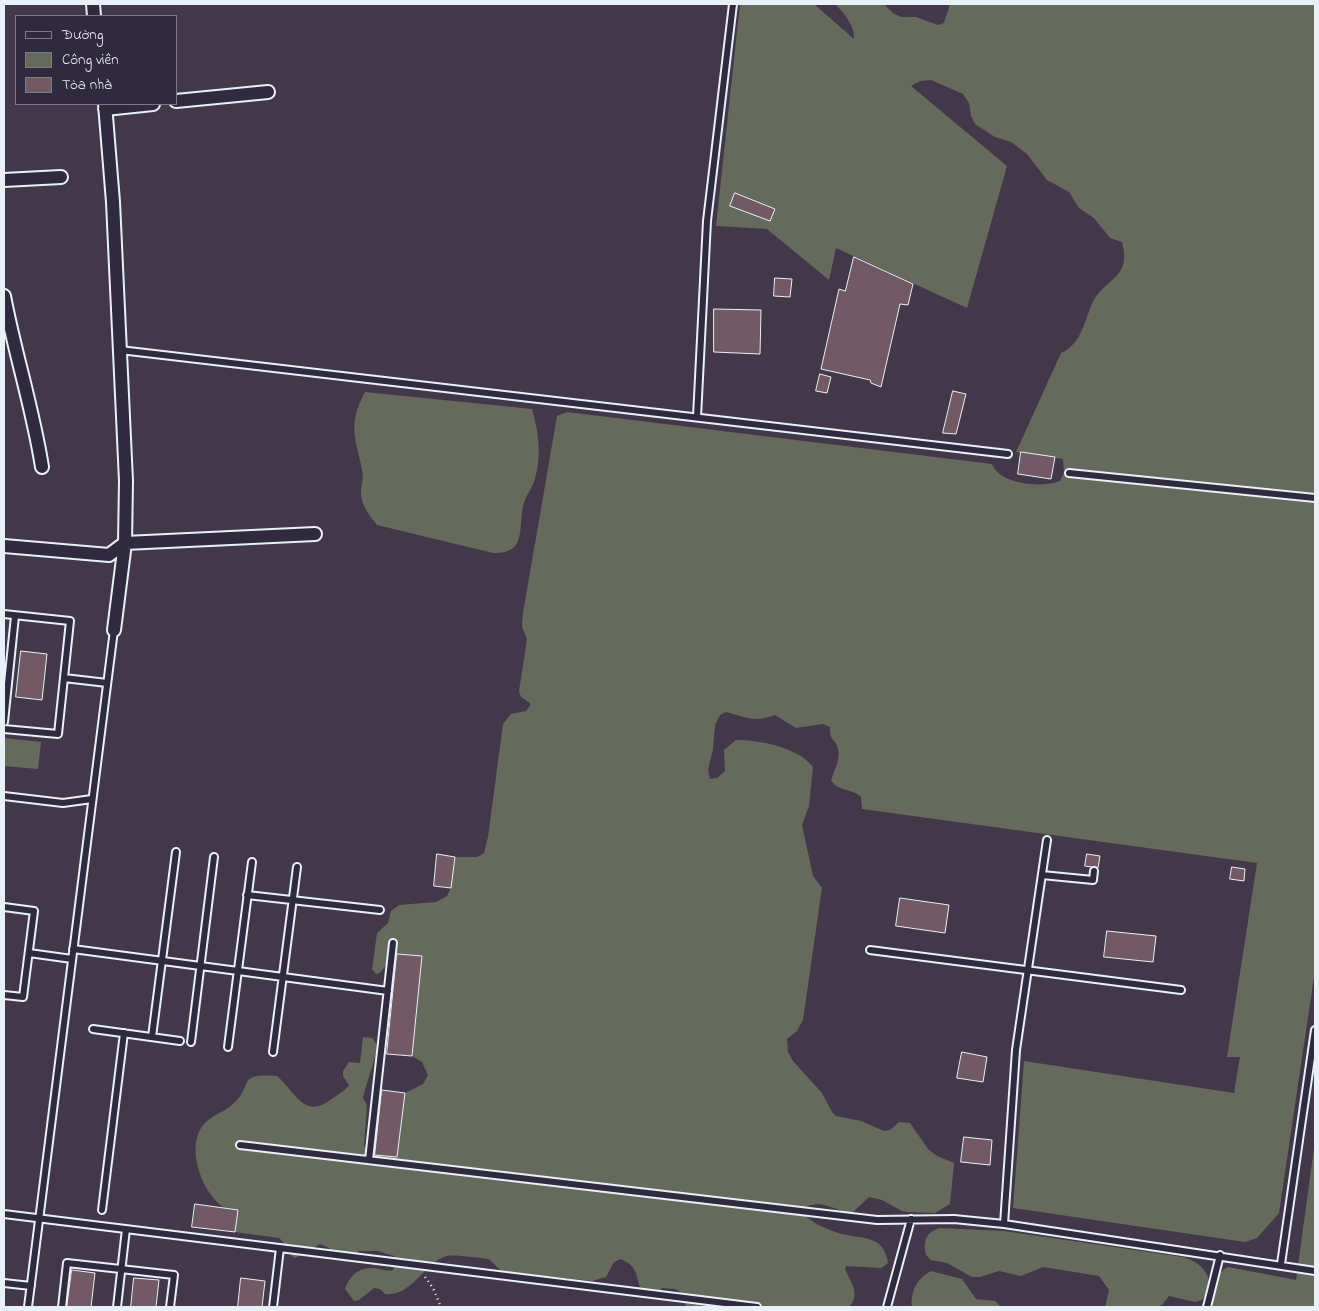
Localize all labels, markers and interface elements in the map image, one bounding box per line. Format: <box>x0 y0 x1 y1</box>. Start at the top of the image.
legend <box>15 15 178 105</box>
text: Đường <box>62 24 104 46</box>
text: Công viên <box>62 49 119 71</box>
text: Tòa nhà <box>62 74 112 96</box>

